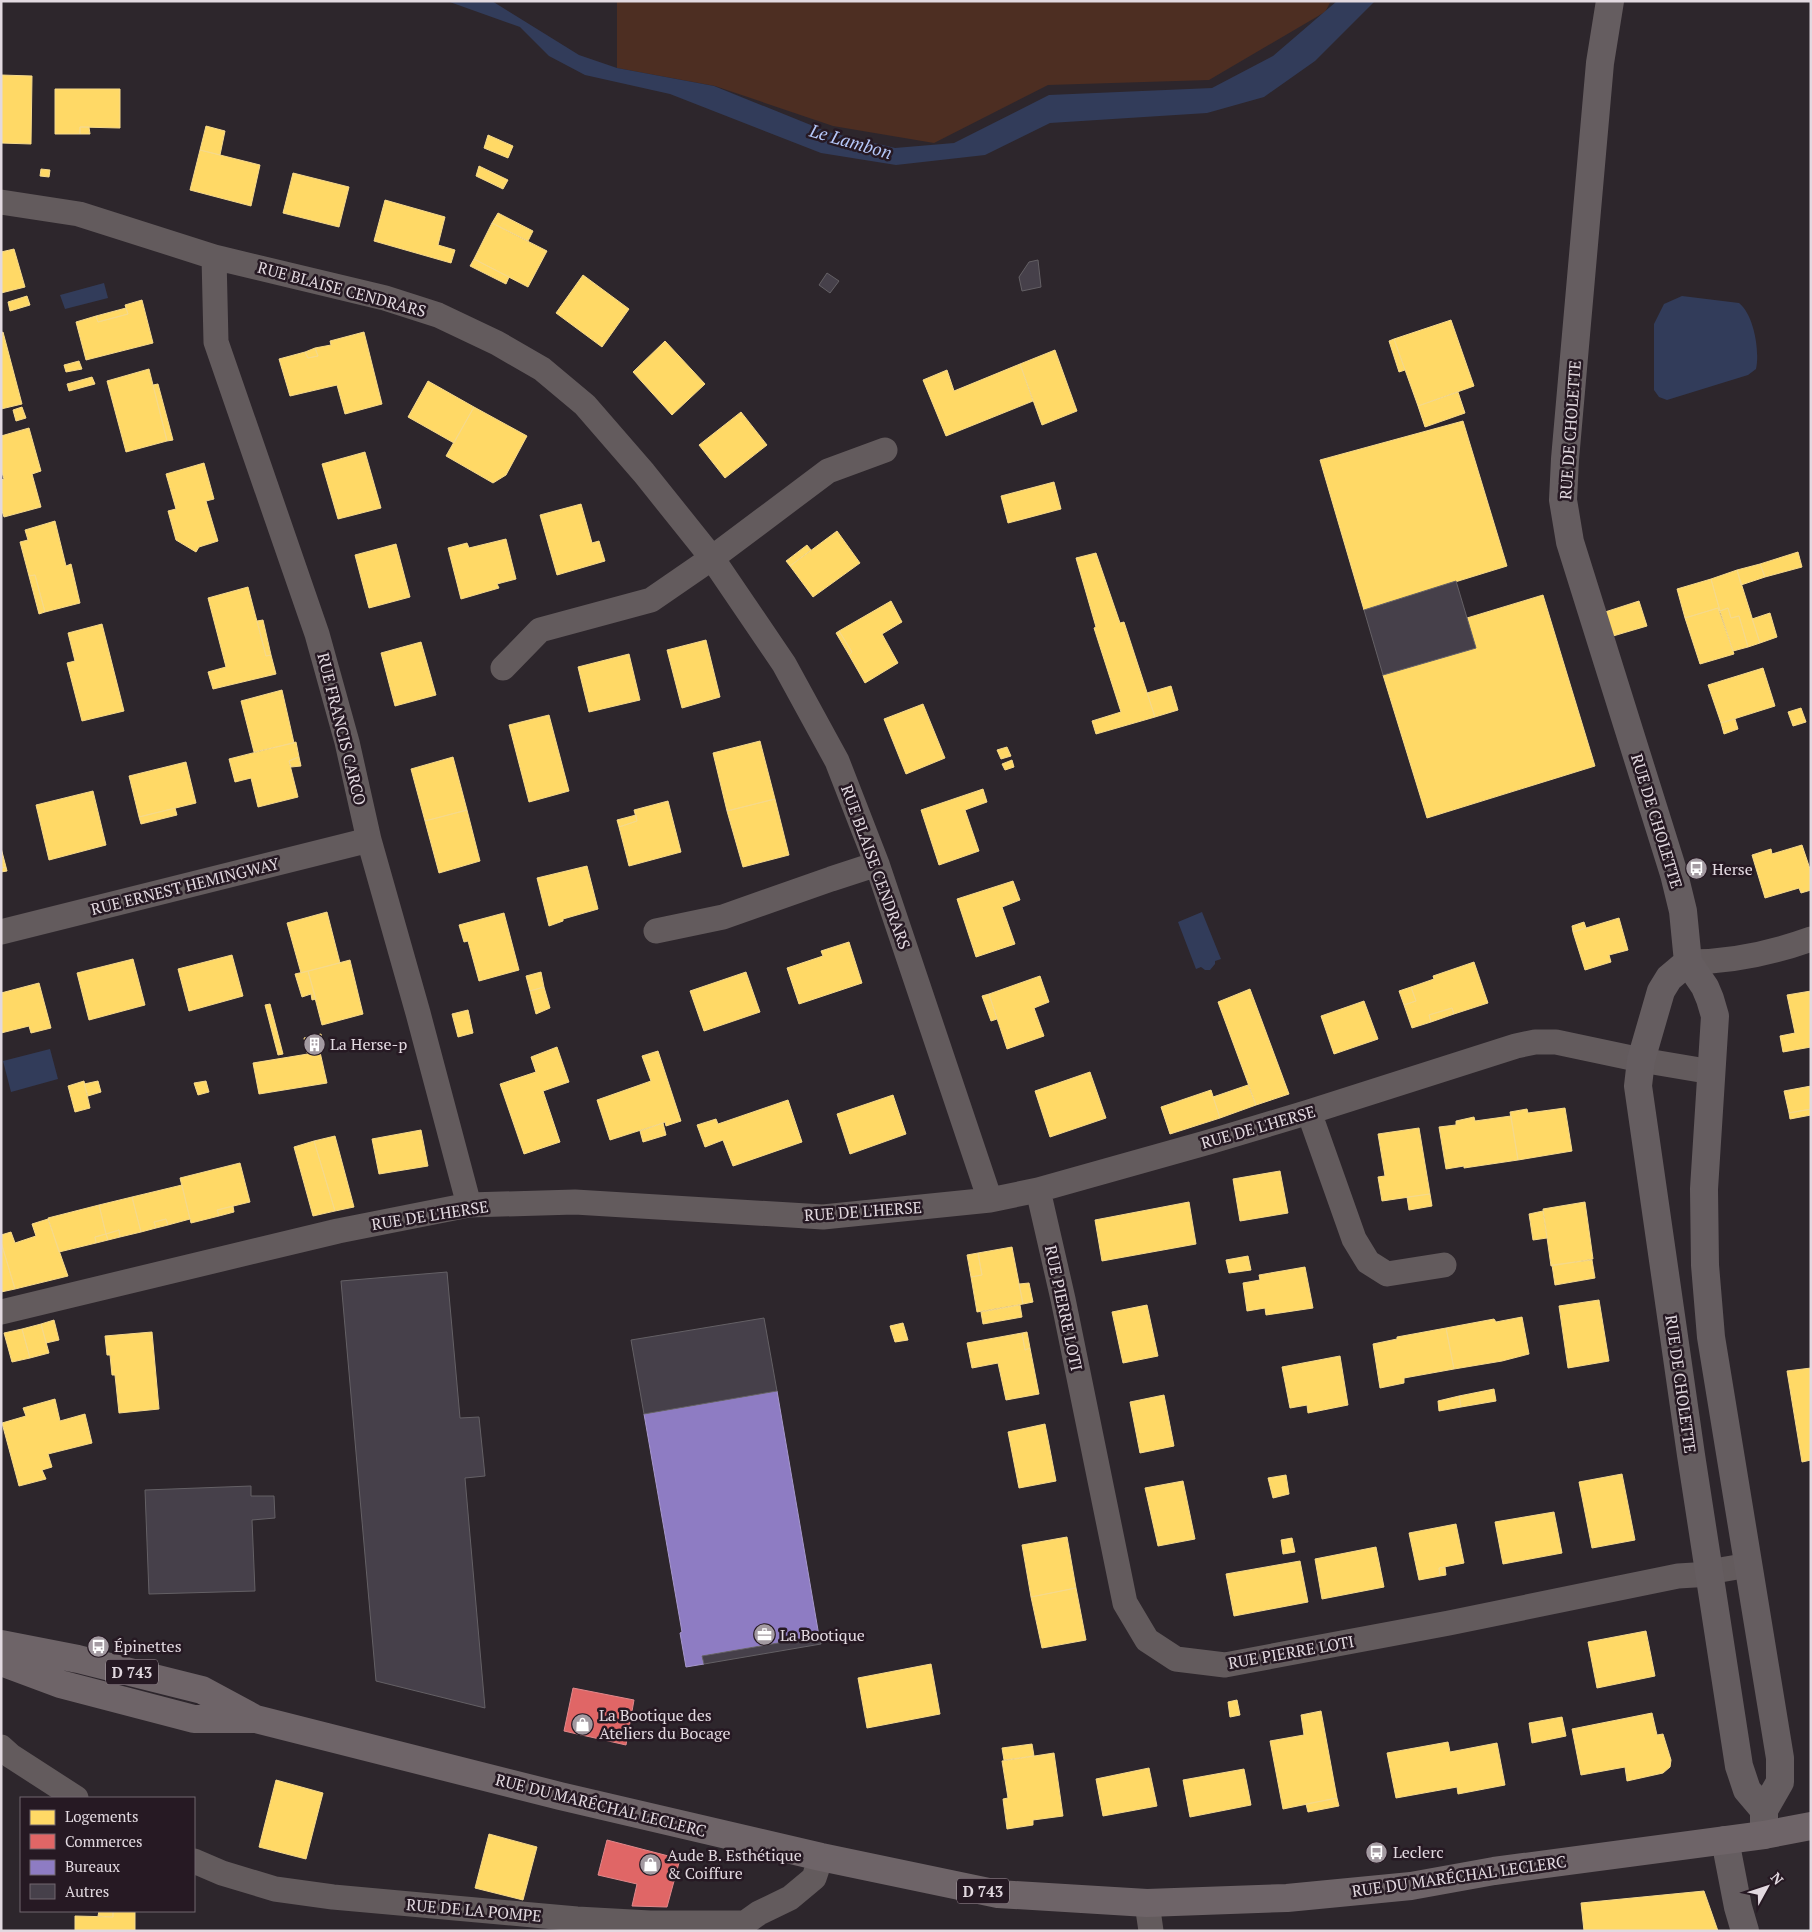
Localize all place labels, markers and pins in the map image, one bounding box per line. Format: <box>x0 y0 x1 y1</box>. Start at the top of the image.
bus stop icon: Herse <box>1684 857 1708 881</box>
place label: Herse <box>1712 858 1753 880</box>
building icon: La Herse-p <box>302 1032 326 1056</box>
place label: La Herse-p <box>330 1033 407 1055</box>
office icon: La Bootique <box>752 1623 776 1647</box>
place label: La Bootique <box>780 1624 865 1646</box>
bus stop icon: Épinettes <box>86 1634 110 1658</box>
place label: Épinettes <box>114 1635 182 1657</box>
place label: La Bootique des Ateliers du Bocage <box>599 1704 730 1744</box>
shop icon: La Bootique des Ateliers du Bocage <box>571 1712 595 1736</box>
bus stop icon: Leclerc <box>1365 1840 1389 1864</box>
place label: Leclerc <box>1393 1841 1444 1863</box>
place label: Aude B. Esthétique & Coiffure <box>667 1844 802 1884</box>
shop icon: Aude B. Esthétique & Coiffure <box>639 1852 663 1876</box>

